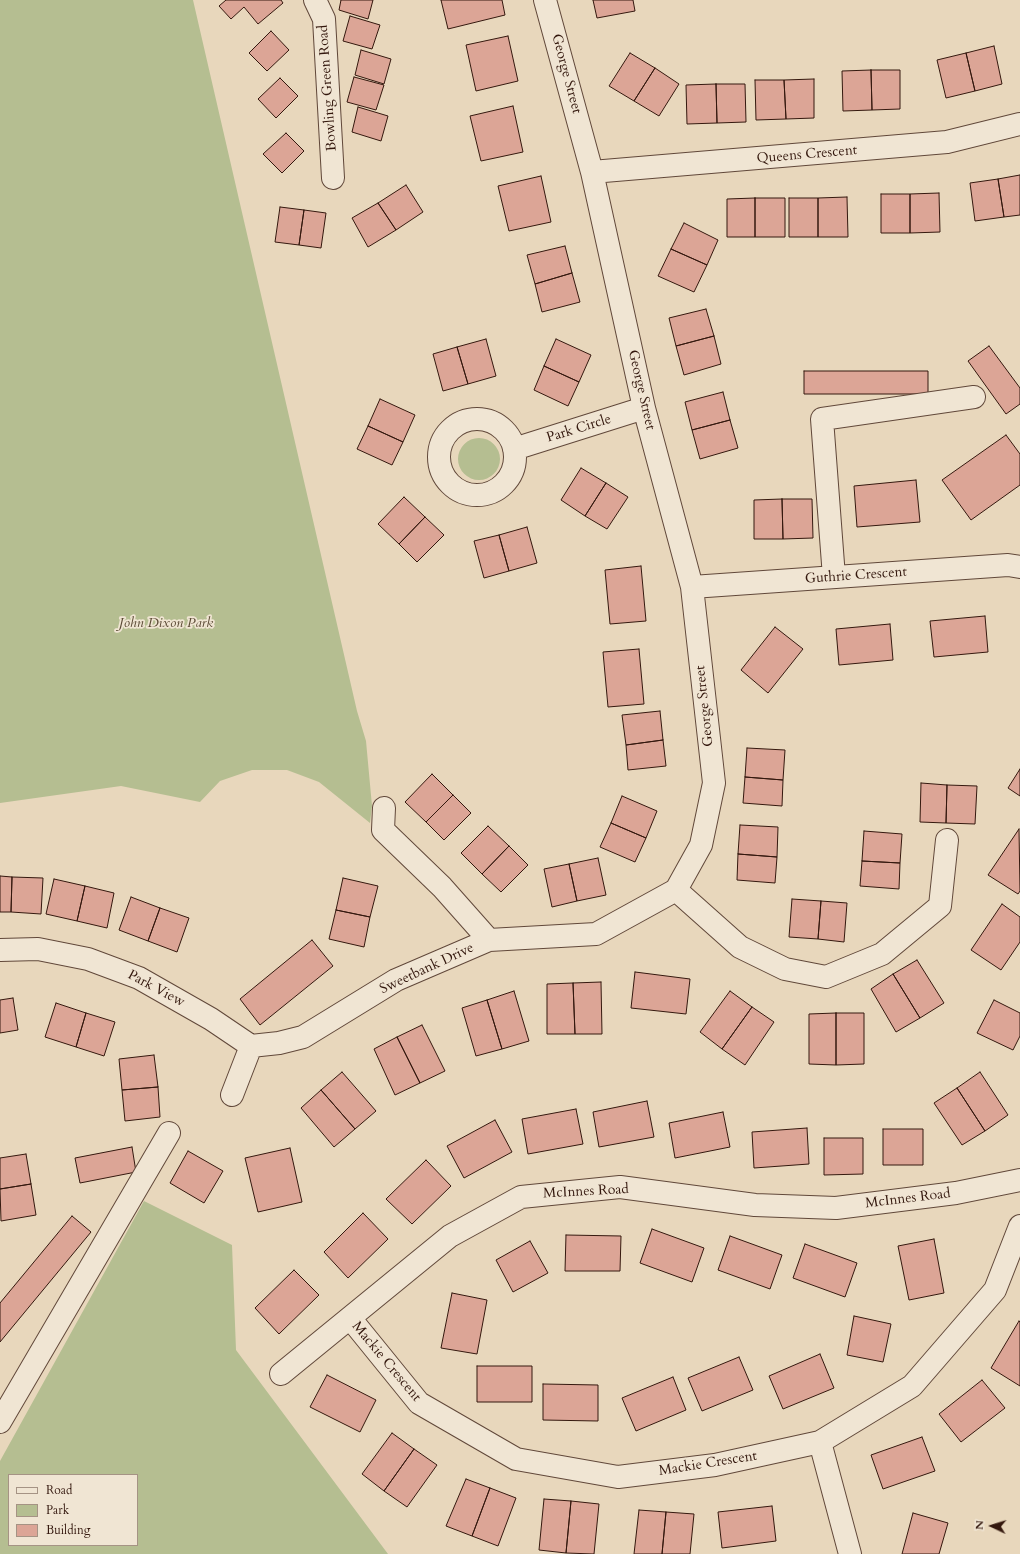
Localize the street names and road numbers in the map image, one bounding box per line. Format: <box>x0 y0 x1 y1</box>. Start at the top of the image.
street label: Bowling Green Road <box>315 24 341 152</box>
street label: George Street <box>547 32 585 116</box>
street label: Queens Crescent <box>756 142 858 168</box>
street label: George Street <box>624 348 658 432</box>
street label: Park Circle <box>545 411 613 447</box>
street label: Guthrie Crescent <box>805 564 907 588</box>
street label: George Street <box>692 664 718 748</box>
street label: Sweetbank Drive <box>377 940 477 998</box>
street label: Park View <box>124 967 188 1011</box>
street label: McInnes Road <box>543 1181 629 1203</box>
street label: McInnes Road <box>864 1185 952 1213</box>
street label: Mackie Crescent <box>348 1319 424 1405</box>
street label: Mackie Crescent <box>658 1448 758 1480</box>

